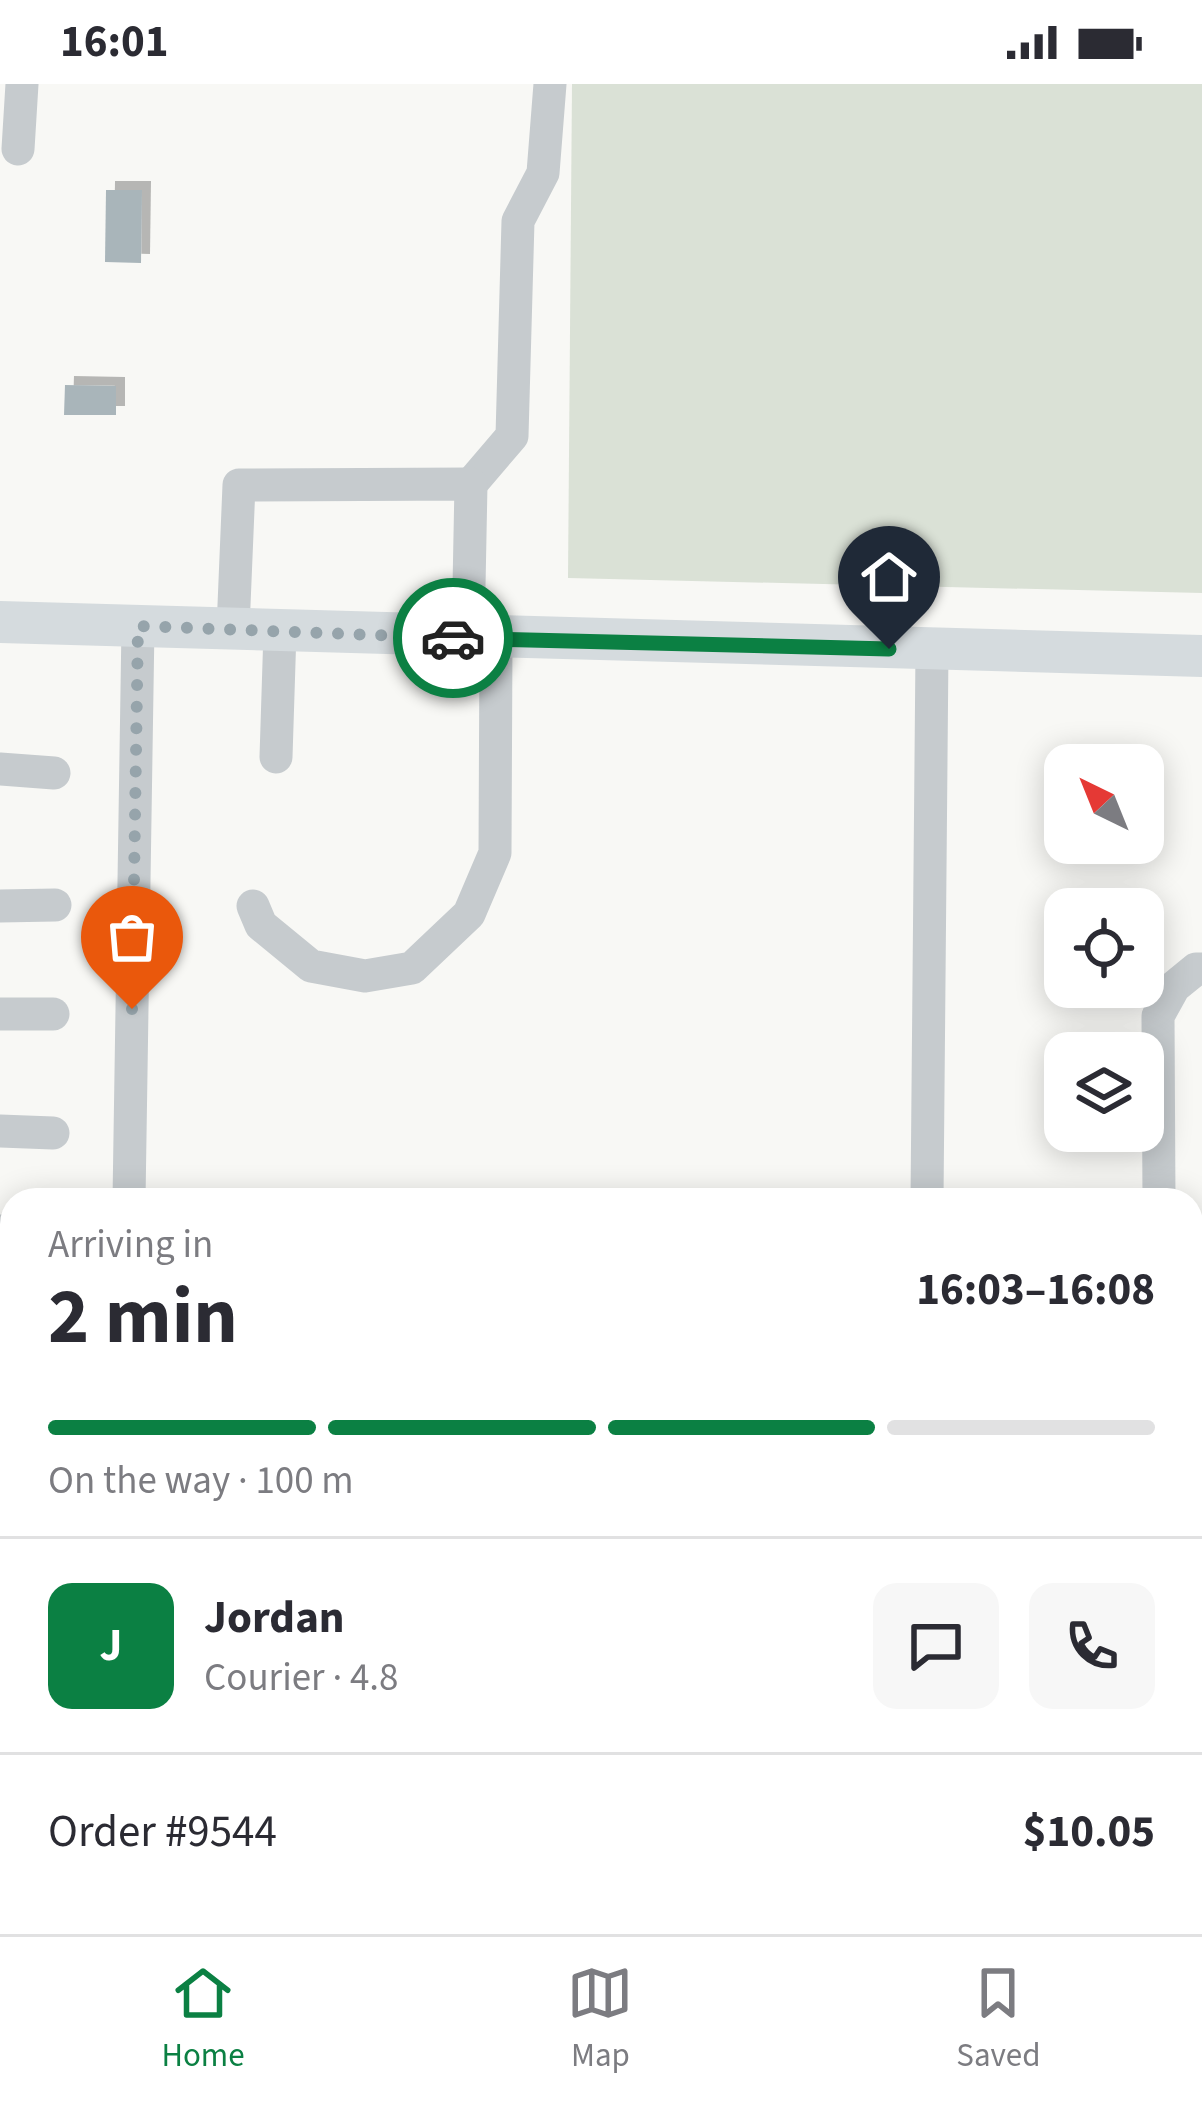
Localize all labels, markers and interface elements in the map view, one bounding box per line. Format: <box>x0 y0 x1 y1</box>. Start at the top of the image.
text: 16:01 <box>60 10 169 74</box>
pin <box>838 526 940 649</box>
icon: home <box>856 544 922 610</box>
courier <box>393 578 513 698</box>
icon: car <box>420 605 486 671</box>
north arrow <box>1044 744 1164 864</box>
map controls <box>1044 744 1164 1152</box>
pin <box>81 886 183 1009</box>
button: locate <box>1044 888 1164 1008</box>
icon: bag <box>99 904 165 970</box>
button: layers <box>1044 1032 1164 1152</box>
text: Arriving in <box>48 1217 213 1273</box>
text: 16:03–16:08 <box>916 1258 1155 1322</box>
text: 2 min <box>48 1262 238 1373</box>
text: On the way · 100 m <box>48 1453 354 1509</box>
button: chat <box>873 1583 999 1709</box>
button: phone <box>1029 1583 1155 1709</box>
text: Jordan <box>204 1586 345 1650</box>
text: J <box>100 1614 122 1678</box>
text: Courier · 4.8 <box>204 1650 398 1706</box>
text: Order #9544 <box>48 1800 277 1864</box>
text: $10.05 <box>1023 1800 1155 1864</box>
tab: Home <box>161 1960 245 2079</box>
tab: Map <box>567 1960 633 2079</box>
tab: Saved <box>956 1960 1041 2079</box>

